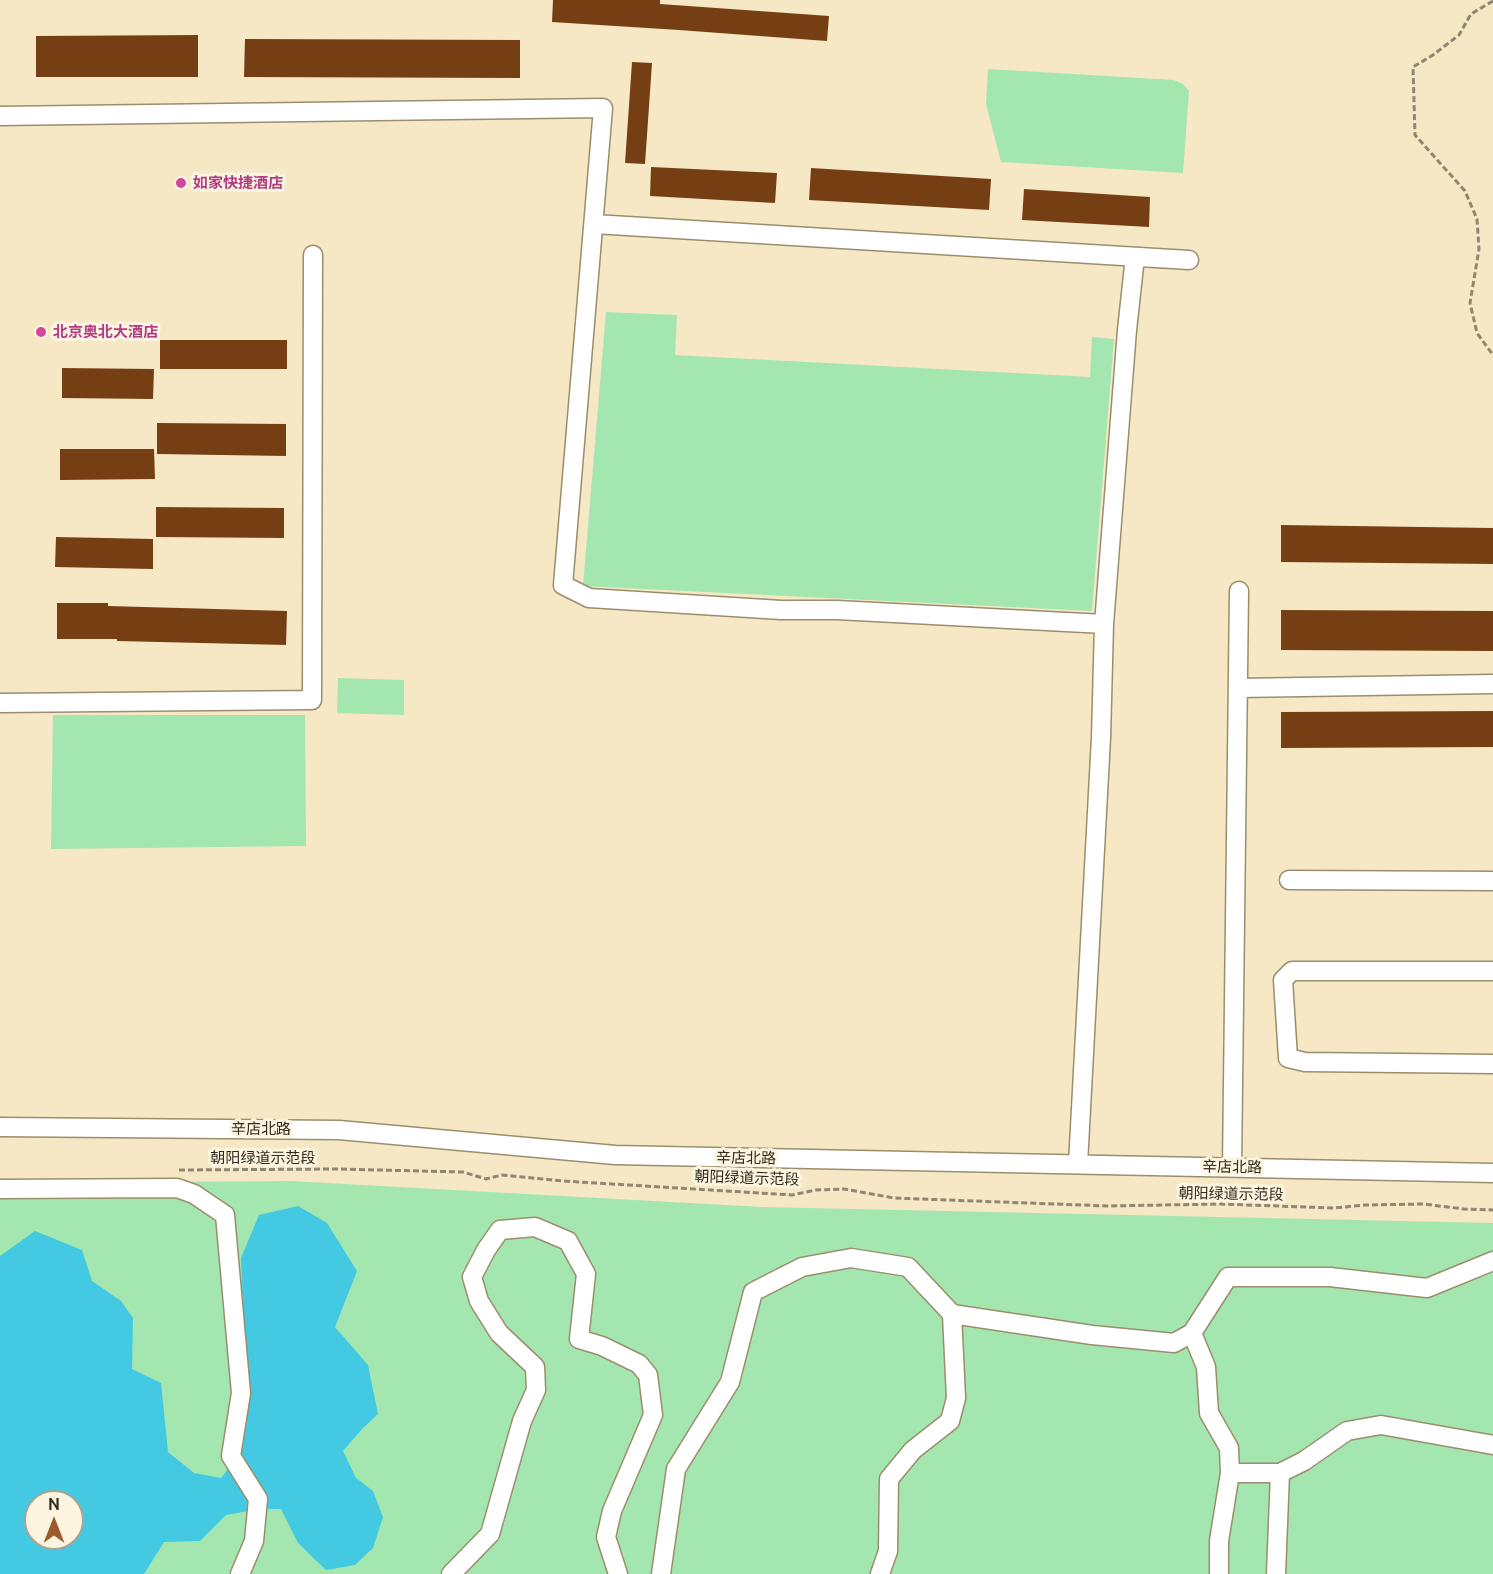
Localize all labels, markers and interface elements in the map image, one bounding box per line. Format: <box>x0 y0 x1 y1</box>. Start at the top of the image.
place label: 如家快捷酒店 <box>193 174 283 192</box>
marker: 如家快捷酒店 <box>174 176 188 190</box>
place label: 北京奥北大酒店 <box>53 323 158 341</box>
marker: 北京奥北大酒店 <box>34 325 48 339</box>
street label: 辛店北路 <box>231 1120 291 1138</box>
street label: 辛店北路 <box>716 1148 776 1168</box>
street label: 朝阳绿道示范段 <box>211 1149 315 1167</box>
street label: 辛店北路 <box>1202 1157 1262 1177</box>
street label: 朝阳绿道示范段 <box>694 1167 800 1189</box>
street label: 朝阳绿道示范段 <box>1178 1184 1284 1204</box>
north arrow <box>24 1490 84 1550</box>
text: N <box>48 1495 60 1513</box>

